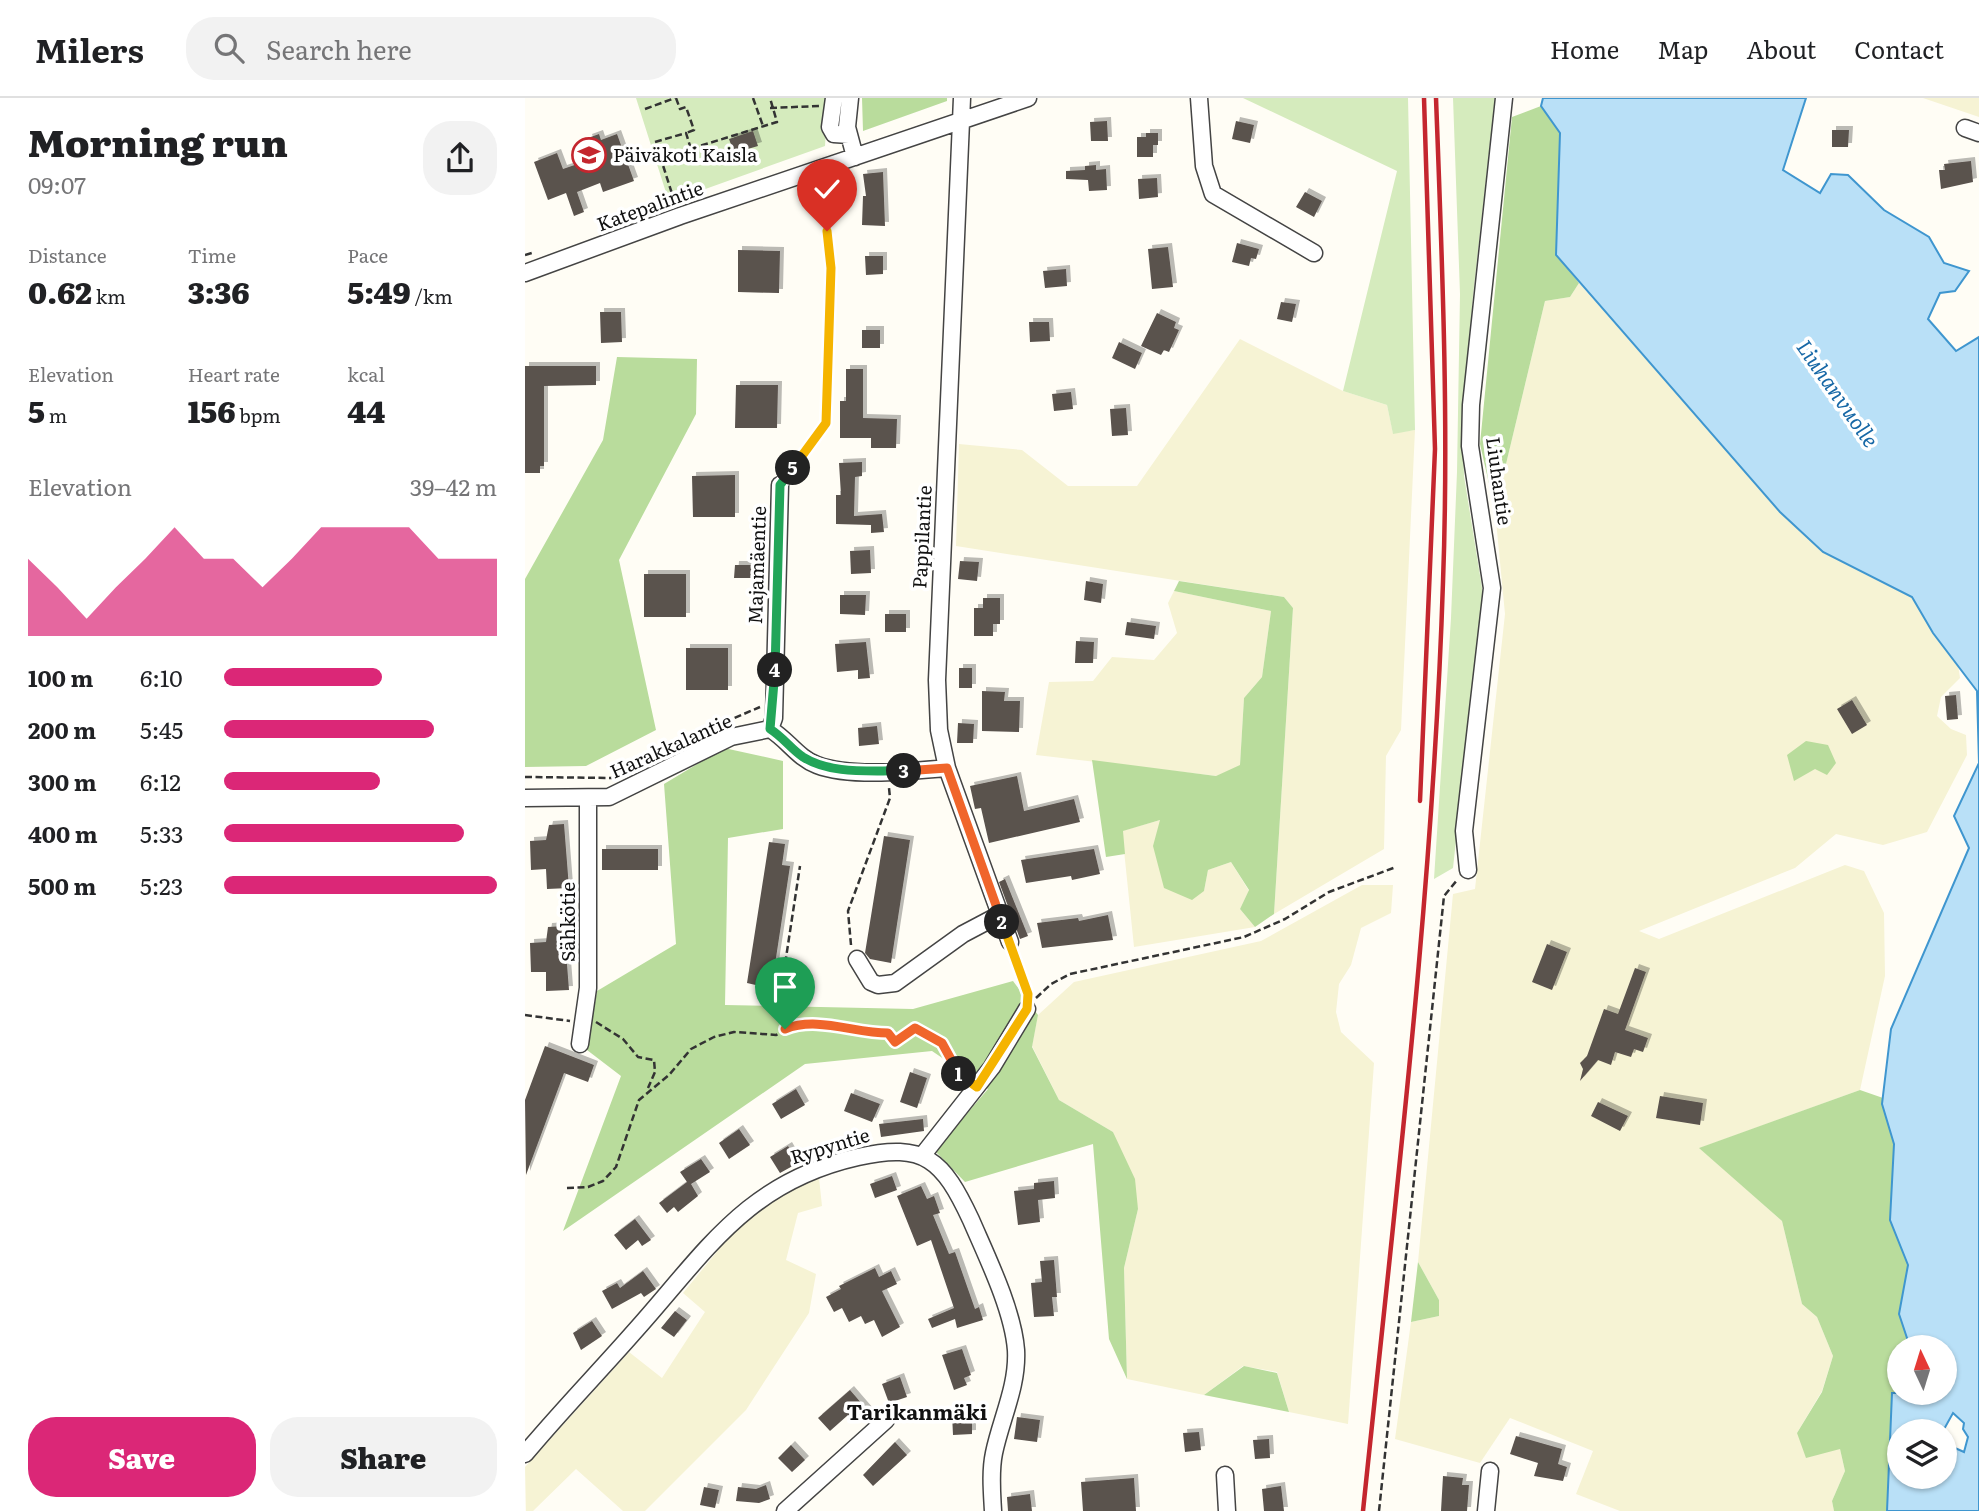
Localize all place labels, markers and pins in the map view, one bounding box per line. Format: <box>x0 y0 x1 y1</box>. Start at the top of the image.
school or university icon: Päiväkoti Kaisla <box>570 136 608 174</box>
place label: Päiväkoti Kaisla <box>613 140 758 168</box>
pin <box>797 159 857 231</box>
pin: 5 <box>775 450 811 486</box>
pin: 4 <box>757 652 793 688</box>
pin: 3 <box>887 754 921 788</box>
pin: 2 <box>985 904 1019 940</box>
pin <box>755 957 815 1029</box>
pin: 1 <box>941 1056 977 1091</box>

